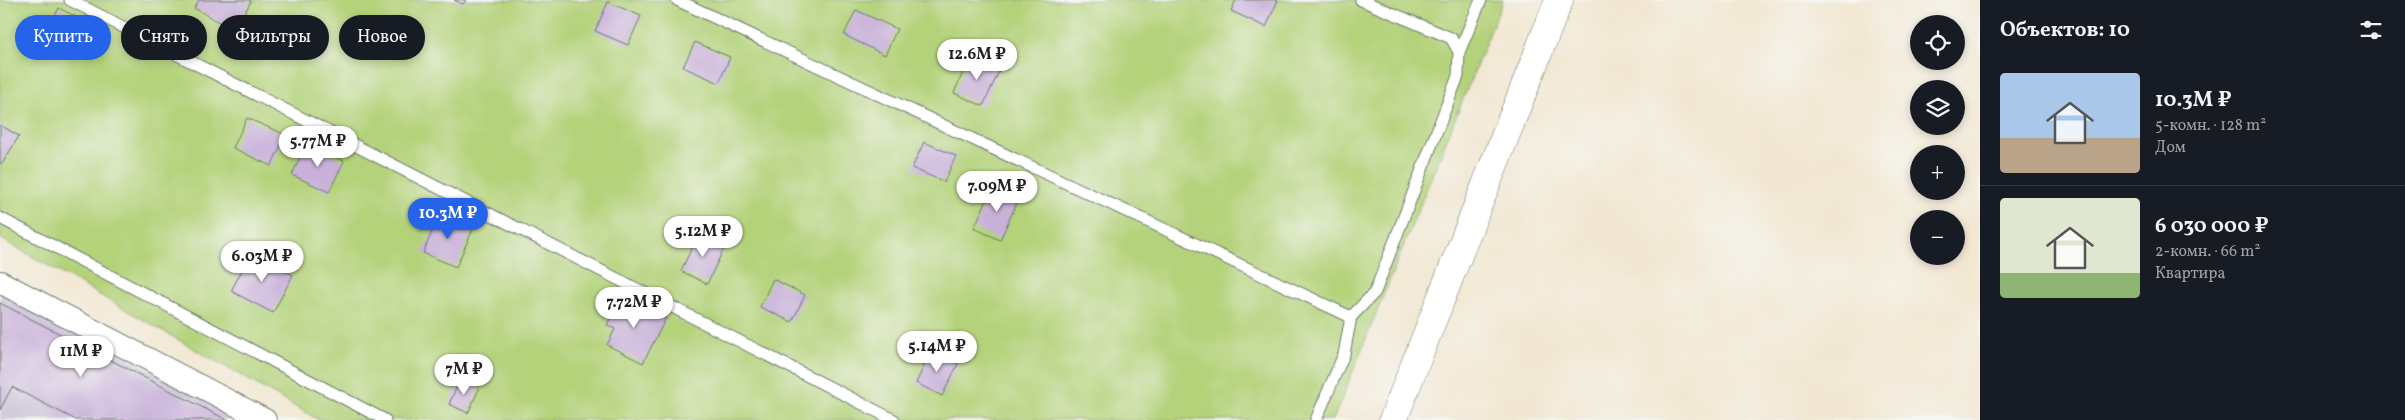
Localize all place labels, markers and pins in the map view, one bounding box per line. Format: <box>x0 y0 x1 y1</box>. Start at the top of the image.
pin: 12.6M ₽ <box>931 38 1023 81</box>
pin: 5.77M ₽ <box>272 126 364 168</box>
pin: 7.09M ₽ <box>951 170 1043 213</box>
pin: 10.3M ₽ <box>402 198 494 240</box>
pin: 5.12M ₽ <box>657 216 749 258</box>
pin: 6.03M ₽ <box>216 240 308 283</box>
pin: 7.72M ₽ <box>588 286 680 329</box>
pin: 5.14M ₽ <box>891 330 983 373</box>
pin: 11M ₽ <box>46 336 116 378</box>
pin: 7M ₽ <box>434 354 494 396</box>

